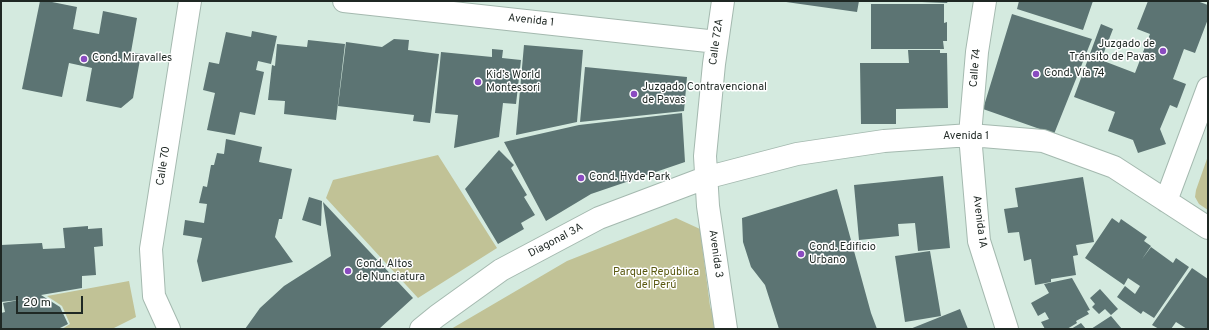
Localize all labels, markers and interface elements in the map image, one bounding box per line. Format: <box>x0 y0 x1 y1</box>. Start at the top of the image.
street label: Avenida 1 <box>507 12 555 30</box>
street label: Calle 72A <box>707 18 727 66</box>
place label: Juzgado de Tránsito de Pavas <box>1069 38 1155 64</box>
marker: Juzgado de Tránsito de Pavas <box>1158 46 1168 56</box>
street label: Calle 74 <box>968 48 984 88</box>
place label: Cond. Miravalles <box>92 52 172 66</box>
marker: Cond. Miravalles <box>79 54 89 64</box>
place label: Cond. Vía 74 <box>1044 67 1105 81</box>
place label: Kid’s World Montessori <box>486 69 540 95</box>
marker: Cond. Vía 74 <box>1031 69 1041 79</box>
marker: Kid’s World Montessori <box>473 77 483 87</box>
place label: Juzgado Contravencional de Pavas <box>642 81 767 107</box>
marker: Juzgado Contravencional de Pavas <box>629 89 639 99</box>
street label: Avenida 1 <box>943 130 989 144</box>
street label: Calle 70 <box>154 145 174 187</box>
place label: Cond. Hyde Park <box>589 171 671 185</box>
marker: Cond. Hyde Park <box>576 173 586 183</box>
street label: Avenida 1A <box>969 195 989 249</box>
street label: Diagonal 3A <box>526 221 586 261</box>
street label: Avenida 3 <box>705 229 725 279</box>
place label: Cond. Edificio Urbano <box>809 241 876 267</box>
marker: Cond. Edificio Urbano <box>796 249 806 259</box>
place label: Cond. Altos de Nunciatura <box>356 258 425 284</box>
marker: Cond. Altos de Nunciatura <box>343 266 353 276</box>
park label: Parque República del Perú <box>613 266 699 292</box>
scale bar <box>18 288 85 314</box>
text: 20 m <box>23 295 51 311</box>

